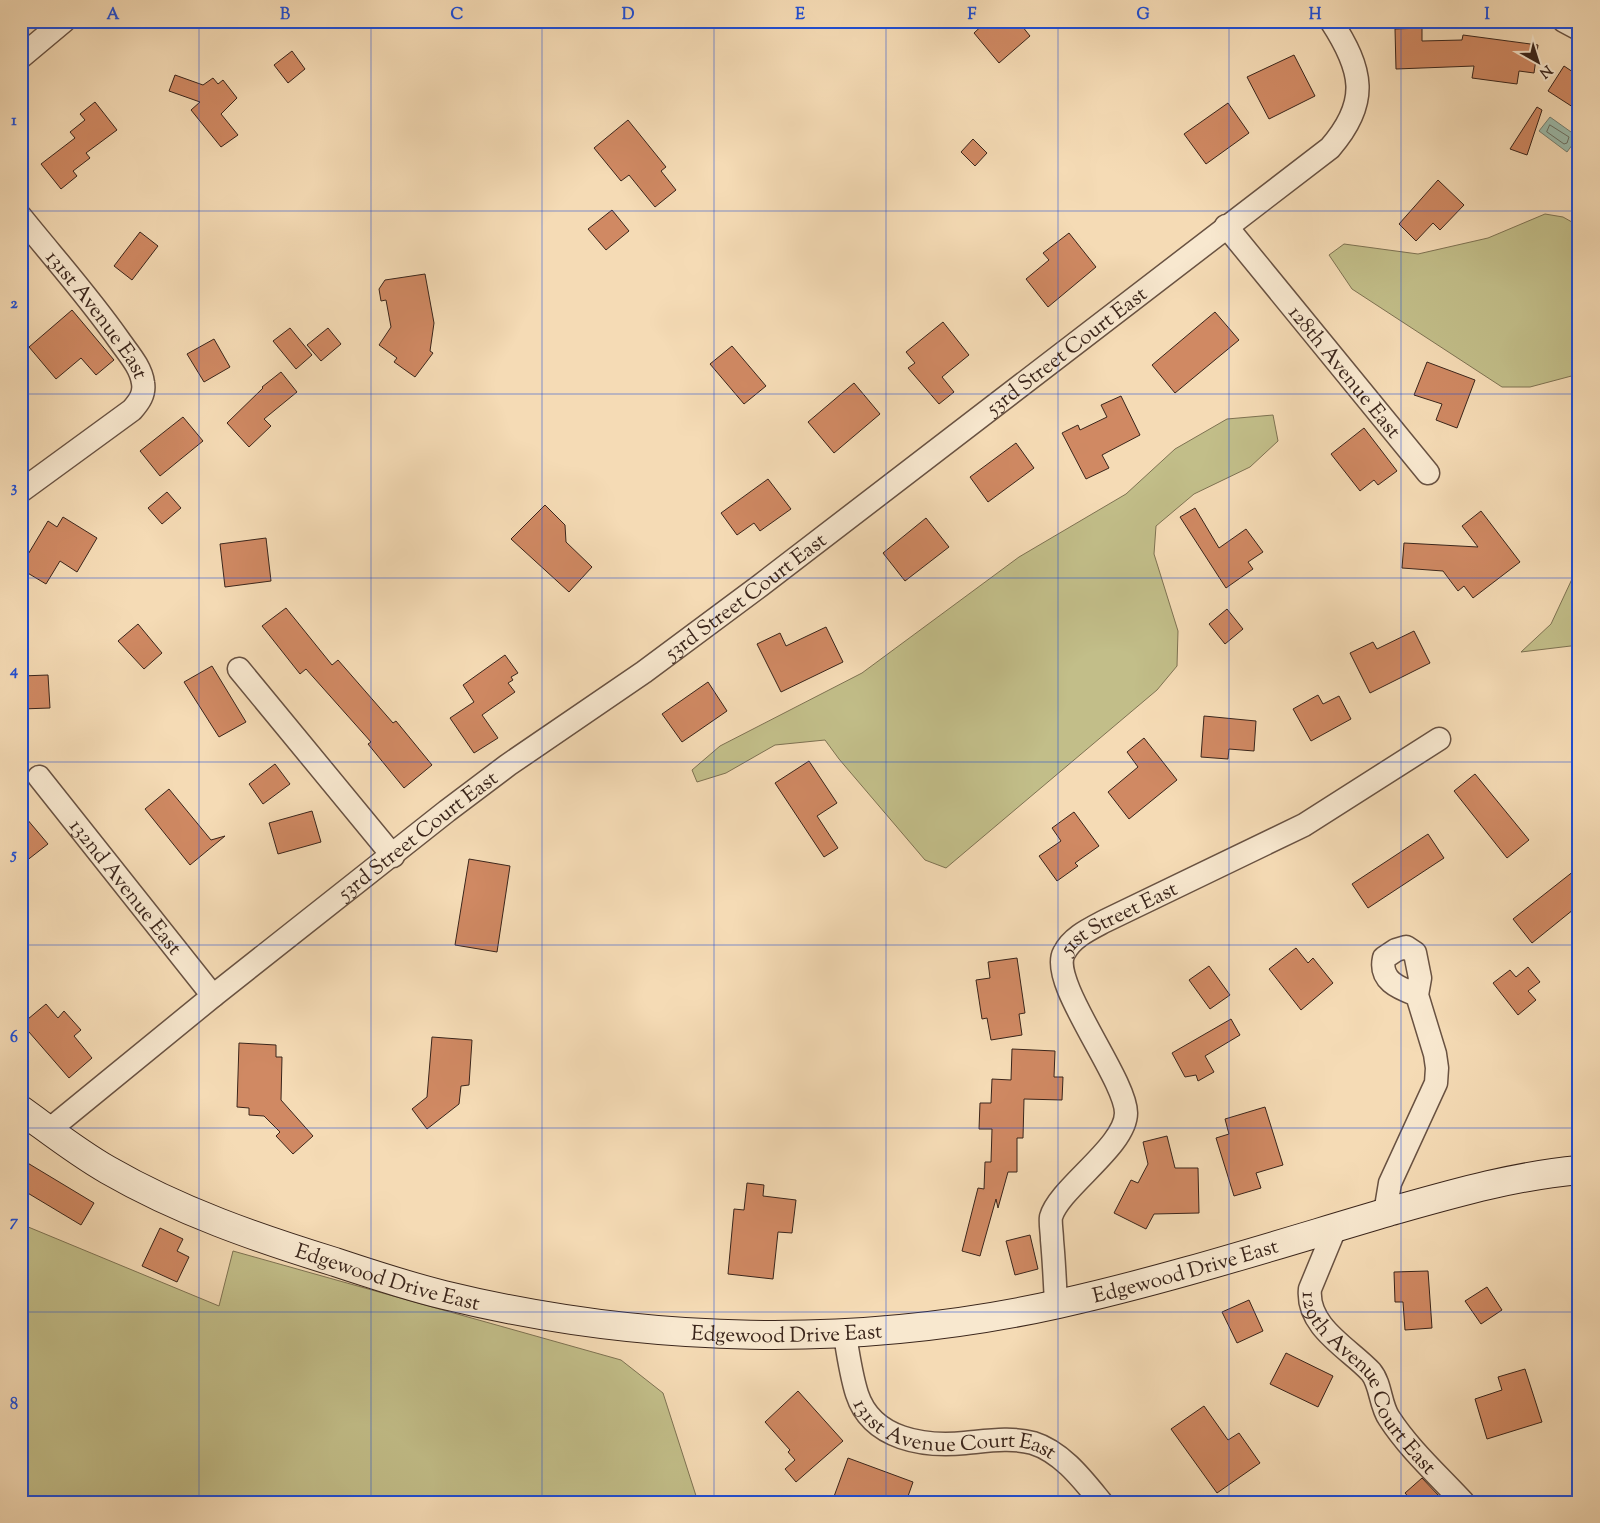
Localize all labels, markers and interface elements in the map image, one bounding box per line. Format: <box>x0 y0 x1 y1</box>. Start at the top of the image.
text: A <box>107 4 120 27</box>
text: B <box>280 4 290 27</box>
text: C <box>451 4 464 27</box>
text: D <box>622 4 635 27</box>
text: E <box>795 4 805 27</box>
text: F <box>968 4 977 27</box>
text: G <box>1136 4 1150 27</box>
text: H <box>1309 4 1322 27</box>
text: I <box>1484 4 1490 27</box>
north arrow <box>1512 38 1562 88</box>
text: N <box>1534 59 1556 82</box>
text: 1 <box>11 110 17 133</box>
street label: 131st Avenue East <box>37 245 154 383</box>
street label: 53rd Street Court East <box>980 281 1154 424</box>
text: 2 <box>10 293 18 316</box>
street label: 128th Avenue East <box>1280 300 1407 446</box>
text: 3 <box>11 477 18 500</box>
street label: 53rd Street Court East <box>659 527 834 669</box>
text: 4 <box>9 660 18 683</box>
street label: 53rd Street Court East <box>331 765 505 909</box>
street label: 132nd Avenue East <box>61 813 188 962</box>
text: 5 <box>9 844 17 867</box>
street label: 51st Street East <box>1053 875 1183 962</box>
text: 6 <box>10 1027 18 1050</box>
text: 7 <box>10 1211 19 1234</box>
street label: Edgewood Drive East <box>1090 1233 1282 1312</box>
street label: Edgewood Drive East <box>291 1237 482 1320</box>
street label: 129th Avenue Court East <box>1293 1291 1442 1482</box>
street label: Edgewood Drive East <box>690 1318 884 1352</box>
text: 8 <box>10 1394 18 1417</box>
street label: 131st Avenue Court East <box>844 1394 1062 1468</box>

